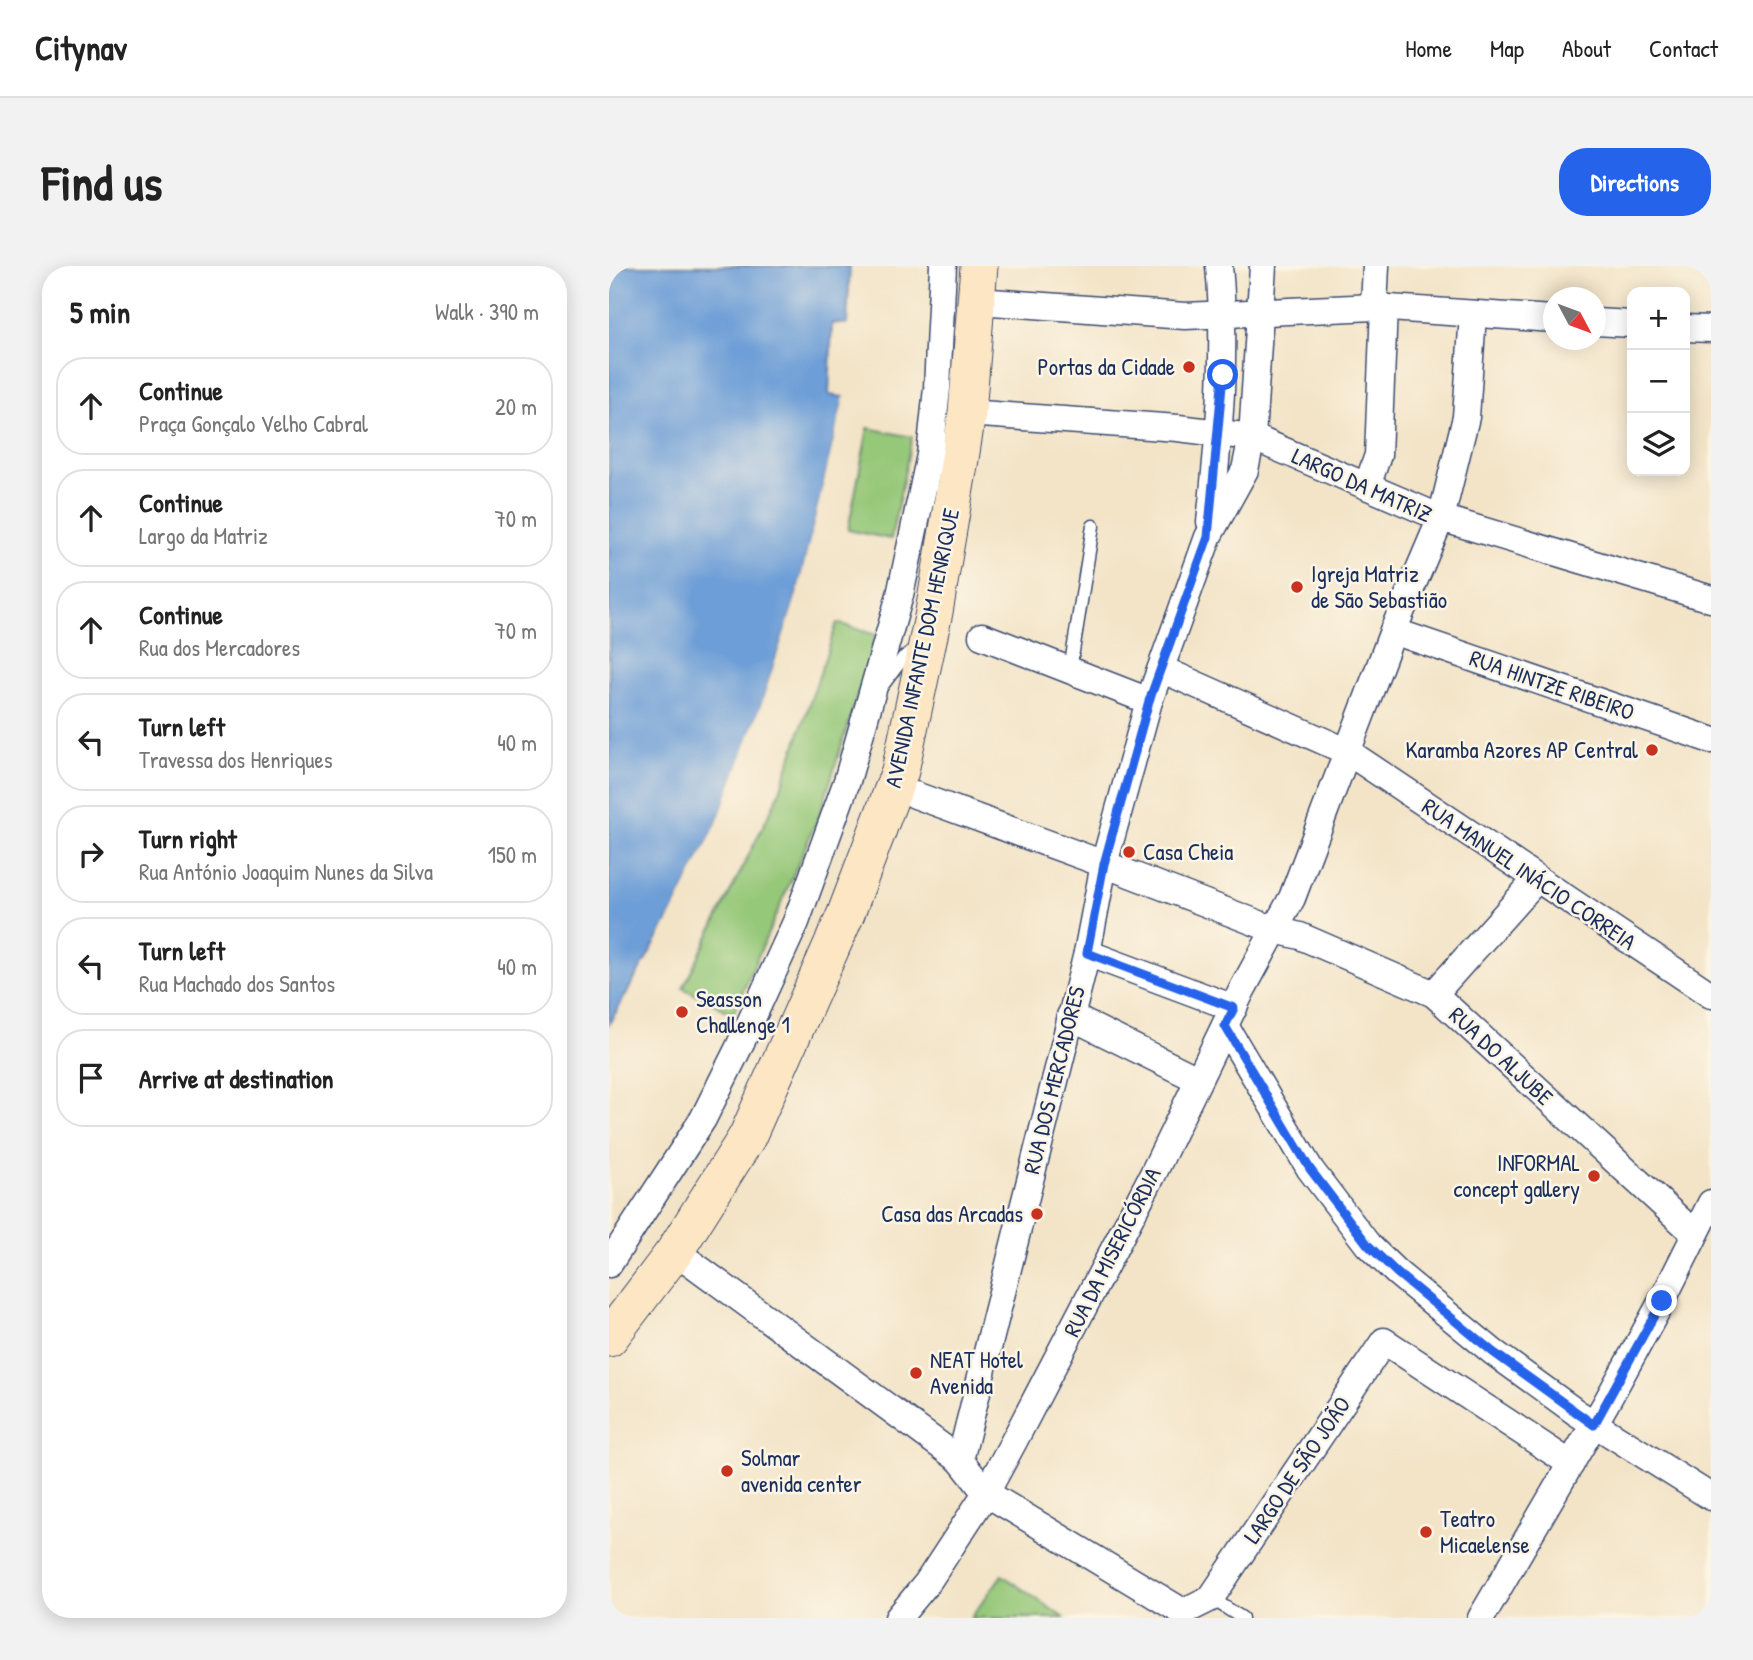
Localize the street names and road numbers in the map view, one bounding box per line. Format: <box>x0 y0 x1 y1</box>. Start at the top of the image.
street label: LARGO DA MATRIZ <box>1287 440 1437 529</box>
street label: AVENIDA INFANTE DOM HENRIQUE <box>877 505 966 790</box>
street label: RUA HINTZE RIBEIRO <box>1466 642 1639 727</box>
street label: RUA MANUEL INÁCIO CORREIA <box>1416 790 1642 957</box>
street label: RUA DOS MERCADORES <box>1015 982 1092 1177</box>
street label: RUA DO ALJUBE <box>1443 999 1560 1112</box>
street label: RUA DA MISERICÓRDIA <box>1056 1162 1168 1342</box>
street label: LARGO DE SÃO JOÃO <box>1236 1390 1357 1549</box>

